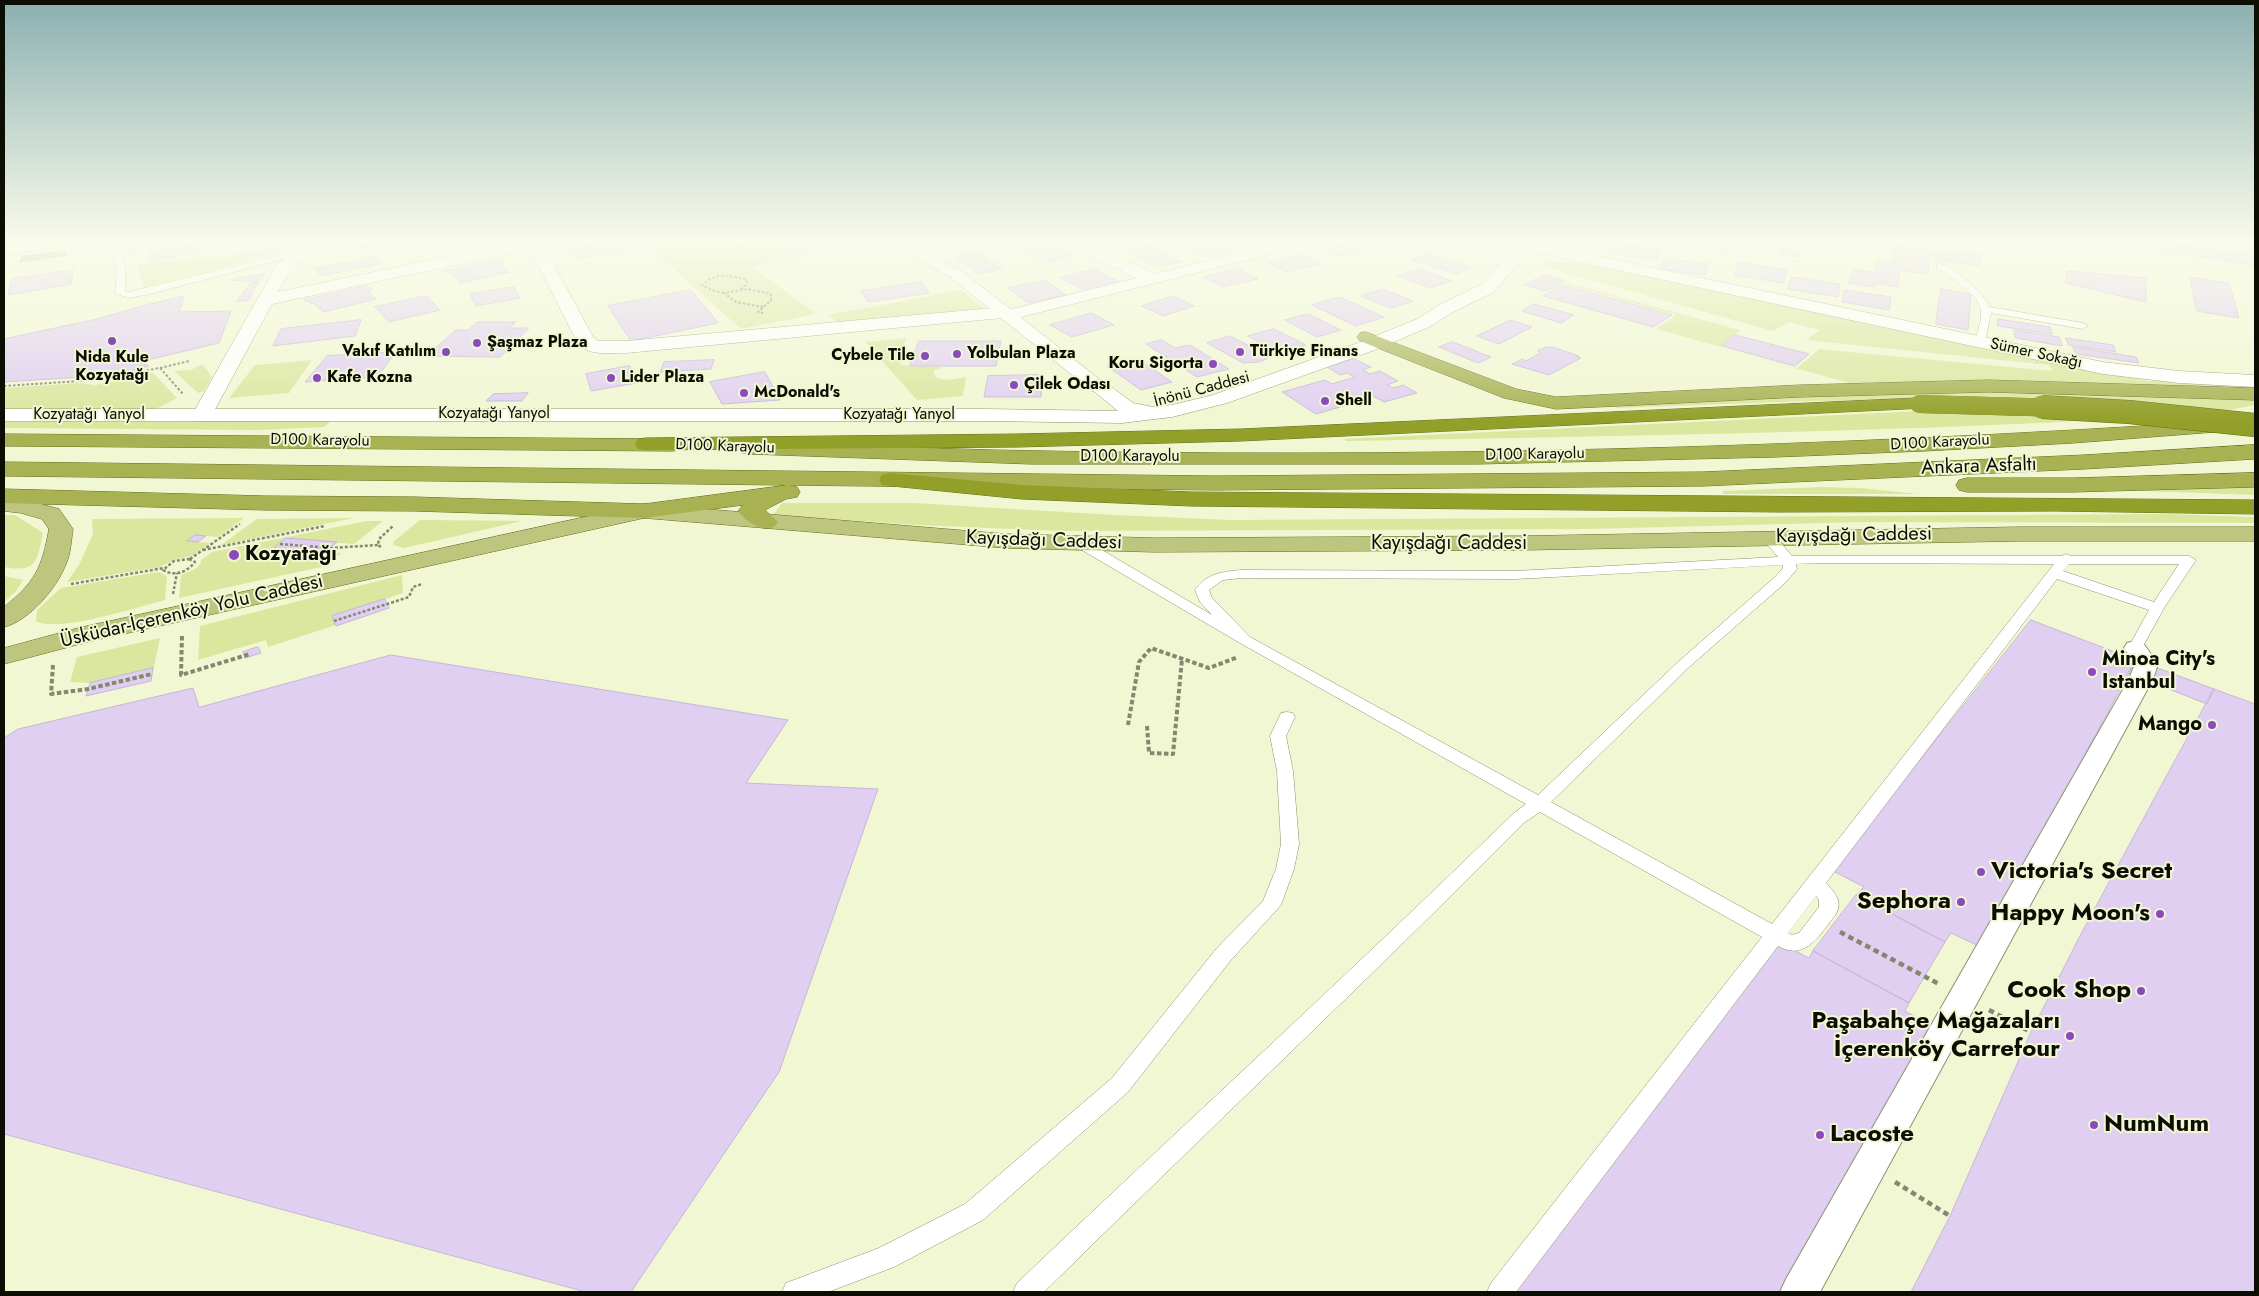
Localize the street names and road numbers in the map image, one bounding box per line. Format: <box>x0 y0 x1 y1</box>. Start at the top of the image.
street label: Sümer Sokağı <box>1988 335 2084 373</box>
street label: İnönü Caddesi <box>1152 368 1252 412</box>
street label: Kozyatağı Yanyol <box>438 404 550 424</box>
street label: Kozyatağı Yanyol <box>33 405 145 425</box>
street label: Kozyatağı Yanyol <box>843 405 955 425</box>
street label: D100 Karayolu <box>270 431 370 451</box>
street label: D100 Karayolu <box>1890 431 1990 455</box>
street label: D100 Karayolu <box>675 436 775 458</box>
street label: D100 Karayolu <box>1485 445 1585 465</box>
street label: D100 Karayolu <box>1080 447 1180 467</box>
street label: Ankara Asfaltı <box>1921 453 2037 481</box>
street label: Kayışdağı Caddesi <box>1776 523 1932 549</box>
street label: Kayışdağı Caddesi <box>966 526 1122 556</box>
street label: Kayışdağı Caddesi <box>1371 532 1527 556</box>
street label: Üsküdar-İçerenköy Yolu Caddesi <box>58 570 326 654</box>

